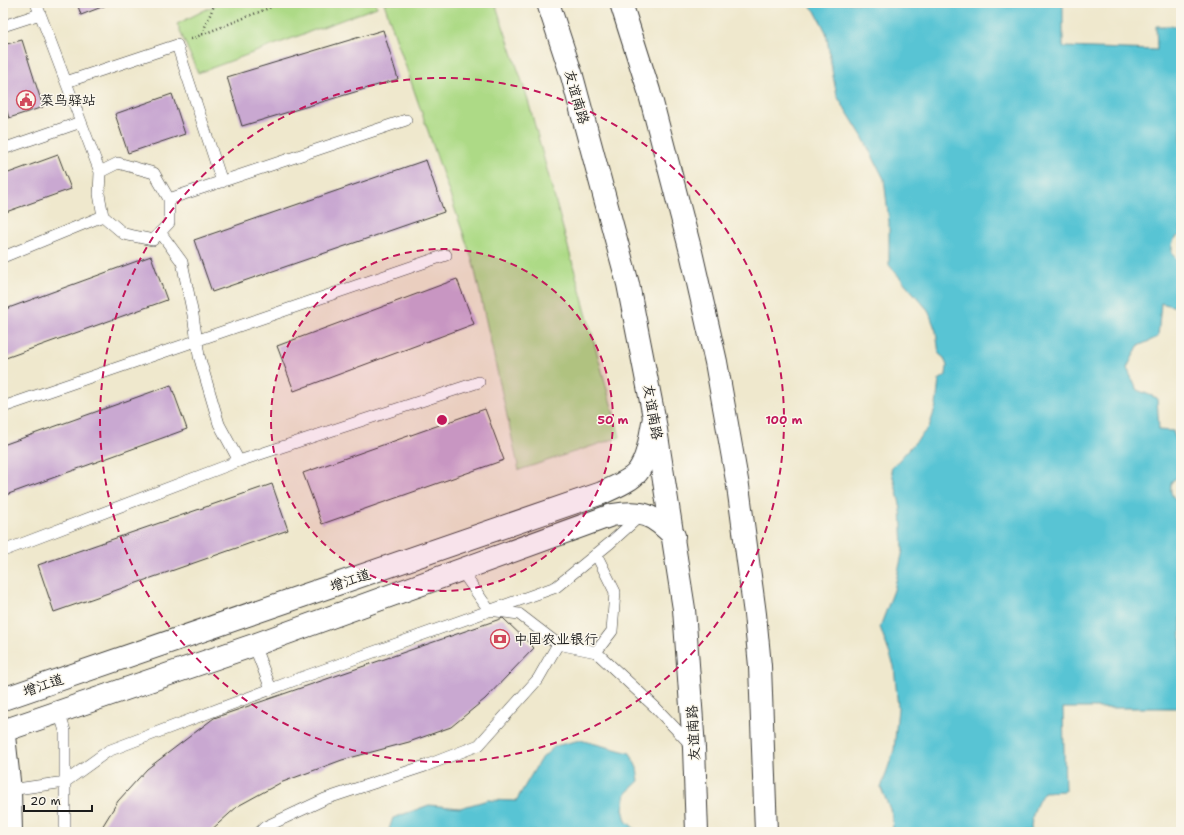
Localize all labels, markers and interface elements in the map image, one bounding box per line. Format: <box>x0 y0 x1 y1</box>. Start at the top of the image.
street label: 友谊南路 <box>561 68 593 126</box>
public building icon: 菜鸟驿站 <box>15 89 37 111</box>
place label: 菜鸟驿站 <box>40 91 96 109</box>
street label: 友谊南路 <box>639 383 667 441</box>
text: 50 m <box>598 412 629 428</box>
text: 100 m <box>766 412 803 428</box>
centre of rings <box>435 413 449 427</box>
street label: 增江道 <box>327 565 373 595</box>
bank icon: 中国农业银行 <box>489 628 511 650</box>
place label: 中国农业银行 <box>514 630 598 648</box>
street label: 增江道 <box>20 670 66 700</box>
street label: 友谊南路 <box>683 705 703 761</box>
scale bar <box>24 787 92 813</box>
text: 20 m <box>30 793 61 809</box>

